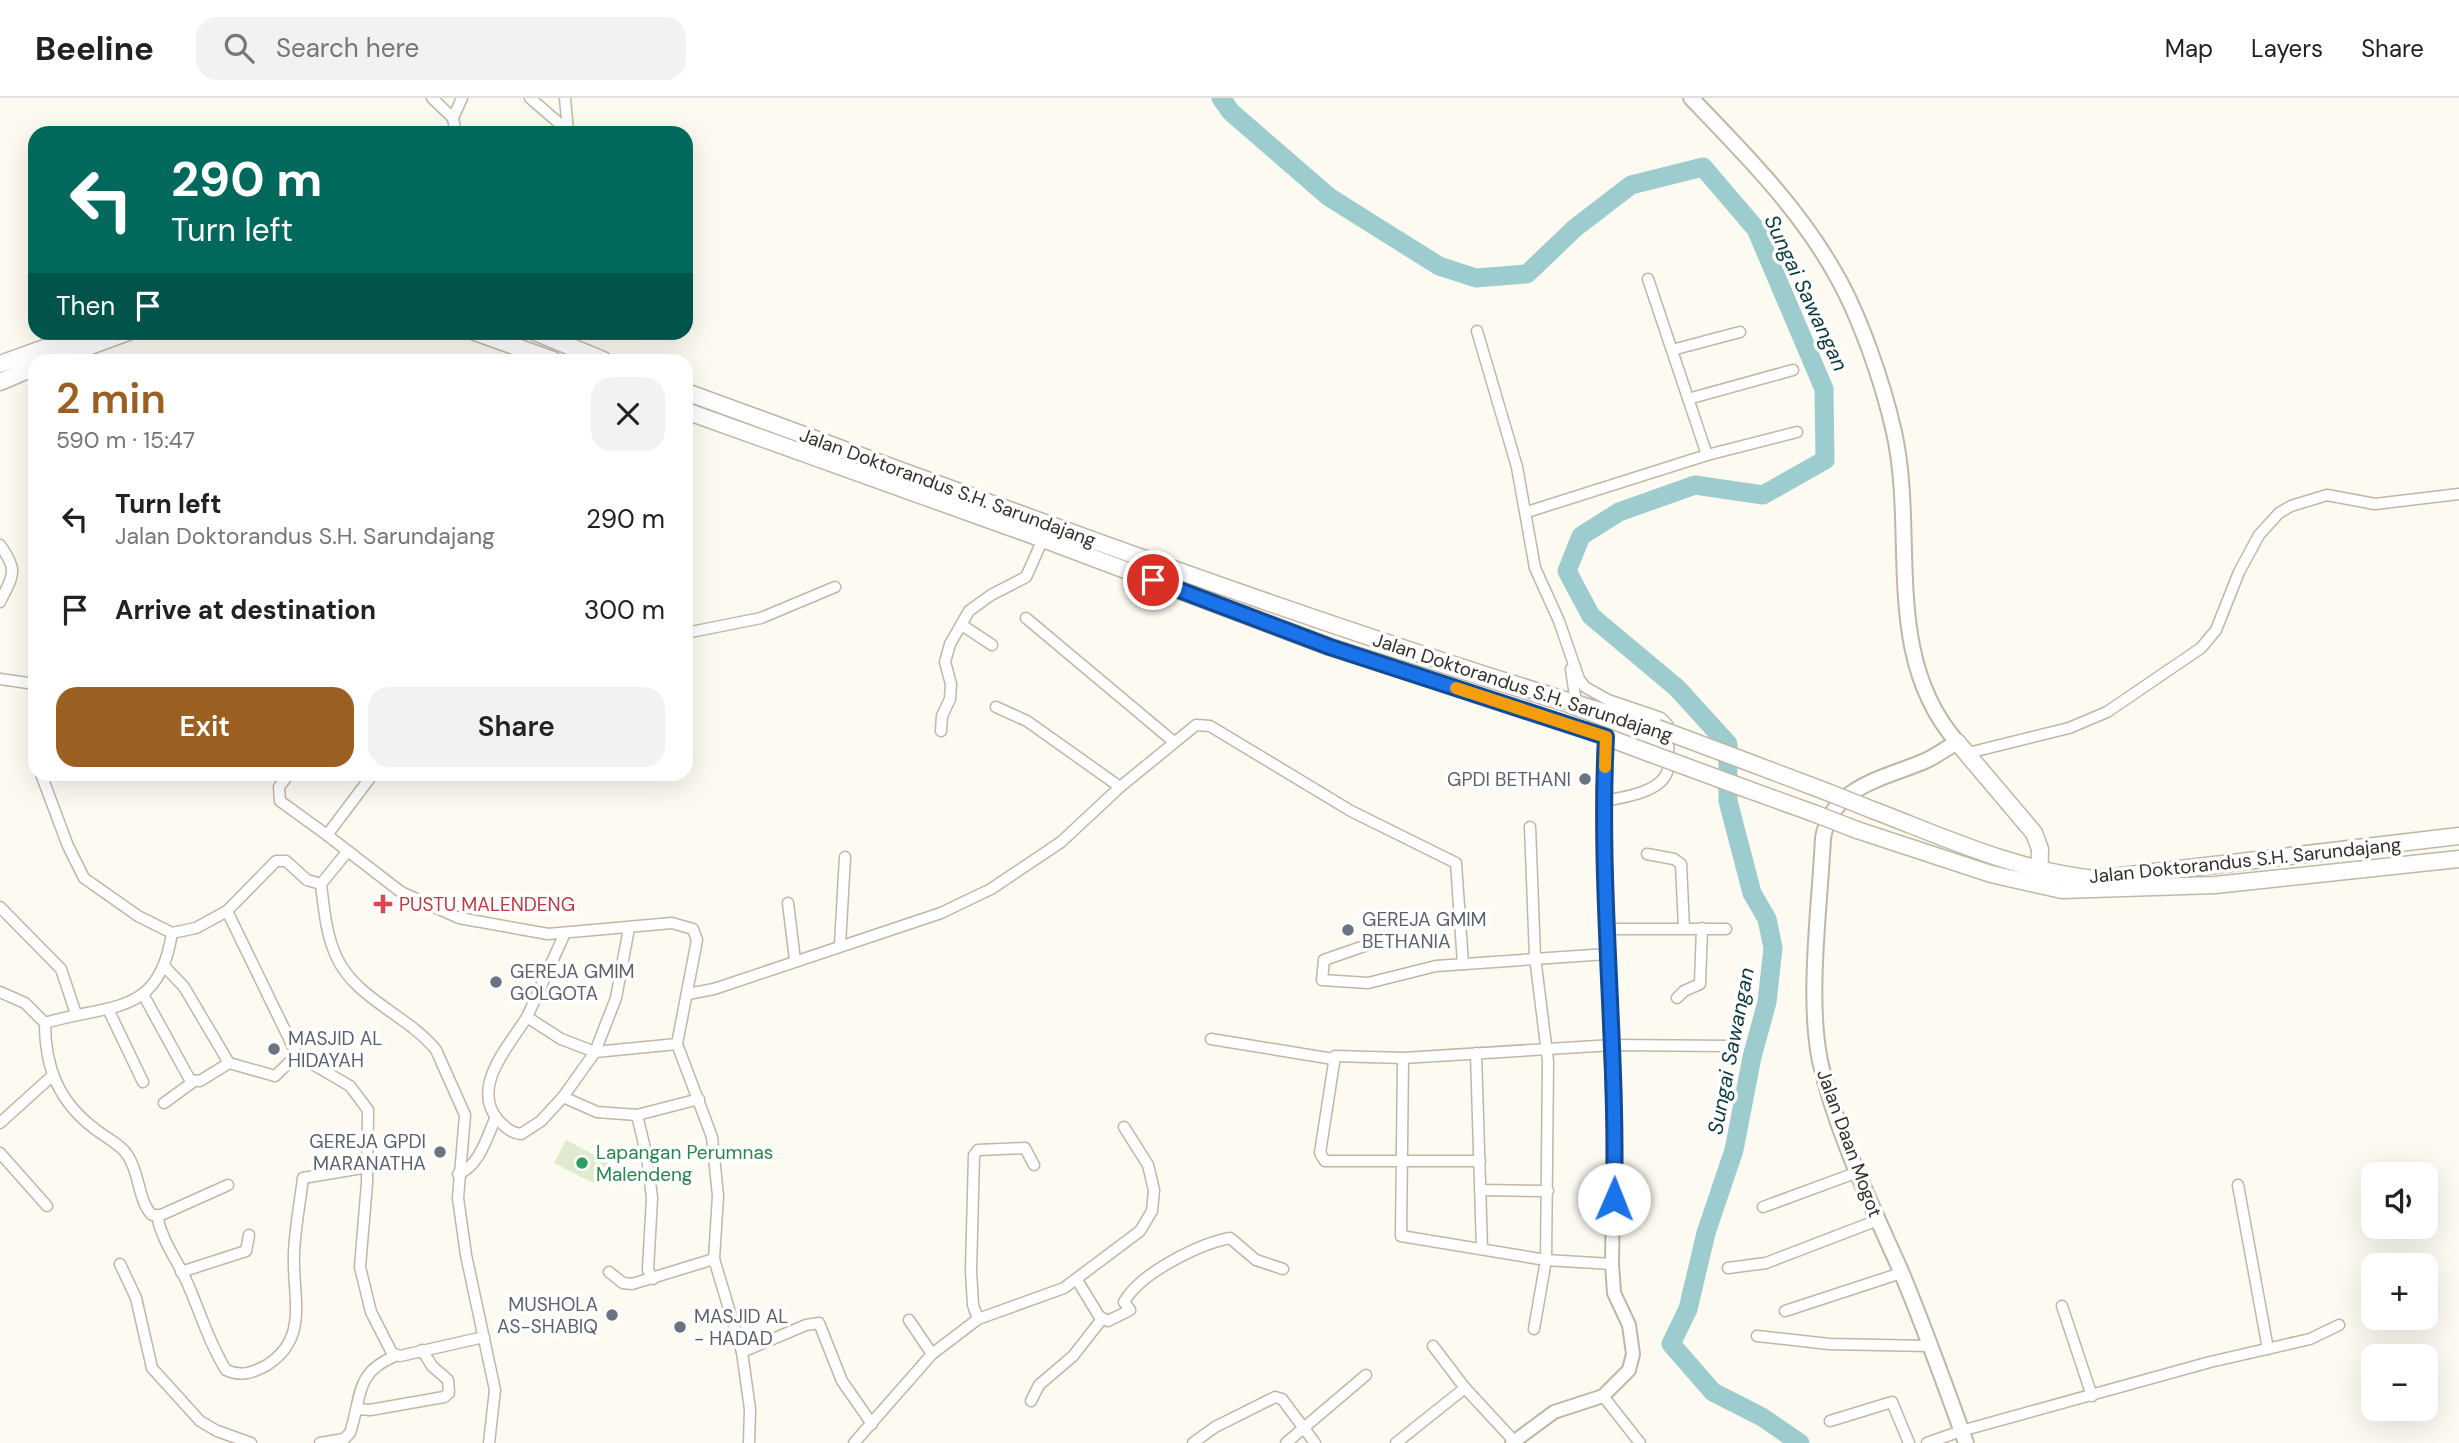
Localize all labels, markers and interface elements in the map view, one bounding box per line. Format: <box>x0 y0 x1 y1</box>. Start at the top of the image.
search box <box>196 17 686 80</box>
text: Beeline <box>35 27 154 70</box>
icon: search <box>220 29 258 67</box>
text: Search here <box>276 31 419 65</box>
text: Map <box>2165 33 2213 64</box>
text: Layers <box>2251 33 2323 64</box>
text: Share <box>2361 33 2424 64</box>
text: 290 m <box>171 147 322 211</box>
icon: left <box>56 154 147 245</box>
text: Turn left <box>171 209 293 251</box>
water label: Sungai Sawangan <box>1758 210 1854 376</box>
icon: arrive <box>129 287 167 325</box>
text: Then <box>56 289 115 323</box>
text: 2 min <box>56 371 166 426</box>
button: close <box>591 377 665 451</box>
street label: Jalan Doktorandus S.H. Sarundajang <box>796 422 1100 553</box>
text: 590 m · 15:47 <box>56 425 195 455</box>
text: Turn left <box>115 487 222 521</box>
icon: left <box>56 500 94 538</box>
text: 290 m <box>586 502 665 536</box>
text: Jalan Doktorandus S.H. Sarundajang <box>115 521 495 551</box>
pin <box>1123 550 1183 610</box>
icon: arrive <box>1134 561 1172 599</box>
icon: arrive <box>56 591 94 629</box>
text: Arrive at destination <box>115 593 376 627</box>
text: 300 m <box>584 593 665 627</box>
street label: Jalan Doktorandus S.H. Sarundajang <box>1370 627 1676 748</box>
button: Exit <box>56 687 354 767</box>
button: Share <box>368 687 665 767</box>
place label: GPDI BETHANI <box>1447 767 1571 792</box>
marker: GPDI BETHANI <box>1577 771 1593 787</box>
street label: Jalan Doktorandus S.H. Sarundajang <box>2088 832 2403 889</box>
place label: PUSTU MALENDENG <box>399 892 575 917</box>
marker: PUSTU MALENDENG <box>373 894 393 914</box>
place label: GEREJA GMIM BETHANIA <box>1362 907 1487 954</box>
marker: GEREJA GMIM BETHANIA <box>1340 922 1356 938</box>
place label: GEREJA GMIM GOLGOTA <box>510 959 635 1006</box>
water label: Sungai Sawangan <box>1701 965 1761 1137</box>
marker: GEREJA GMIM GOLGOTA <box>488 974 504 990</box>
place label: MASJID AL HIDAYAH <box>288 1026 382 1073</box>
marker: MASJID AL HIDAYAH <box>266 1041 282 1057</box>
street label: Jalan Daan Mogot <box>1811 1066 1888 1221</box>
place label: GEREJA GPDI MARANATHA <box>309 1129 426 1176</box>
place label: Lapangan Perumnas Malendeng <box>596 1140 773 1187</box>
marker: GEREJA GPDI MARANATHA <box>432 1144 448 1160</box>
marker: Lapangan Perumnas Malendeng <box>574 1155 590 1171</box>
position arrow <box>1577 1162 1651 1236</box>
map controls <box>2361 1162 2438 1421</box>
button: sound <box>2361 1162 2438 1239</box>
button: + <box>2361 1253 2438 1330</box>
place label: MUSHOLA AS-SHABIQ <box>497 1292 598 1339</box>
place label: MASJID AL - HADAD <box>694 1304 788 1351</box>
marker: MUSHOLA AS-SHABIQ <box>604 1307 620 1323</box>
marker: MASJID AL - HADAD <box>672 1319 688 1335</box>
button: − <box>2361 1344 2438 1421</box>

